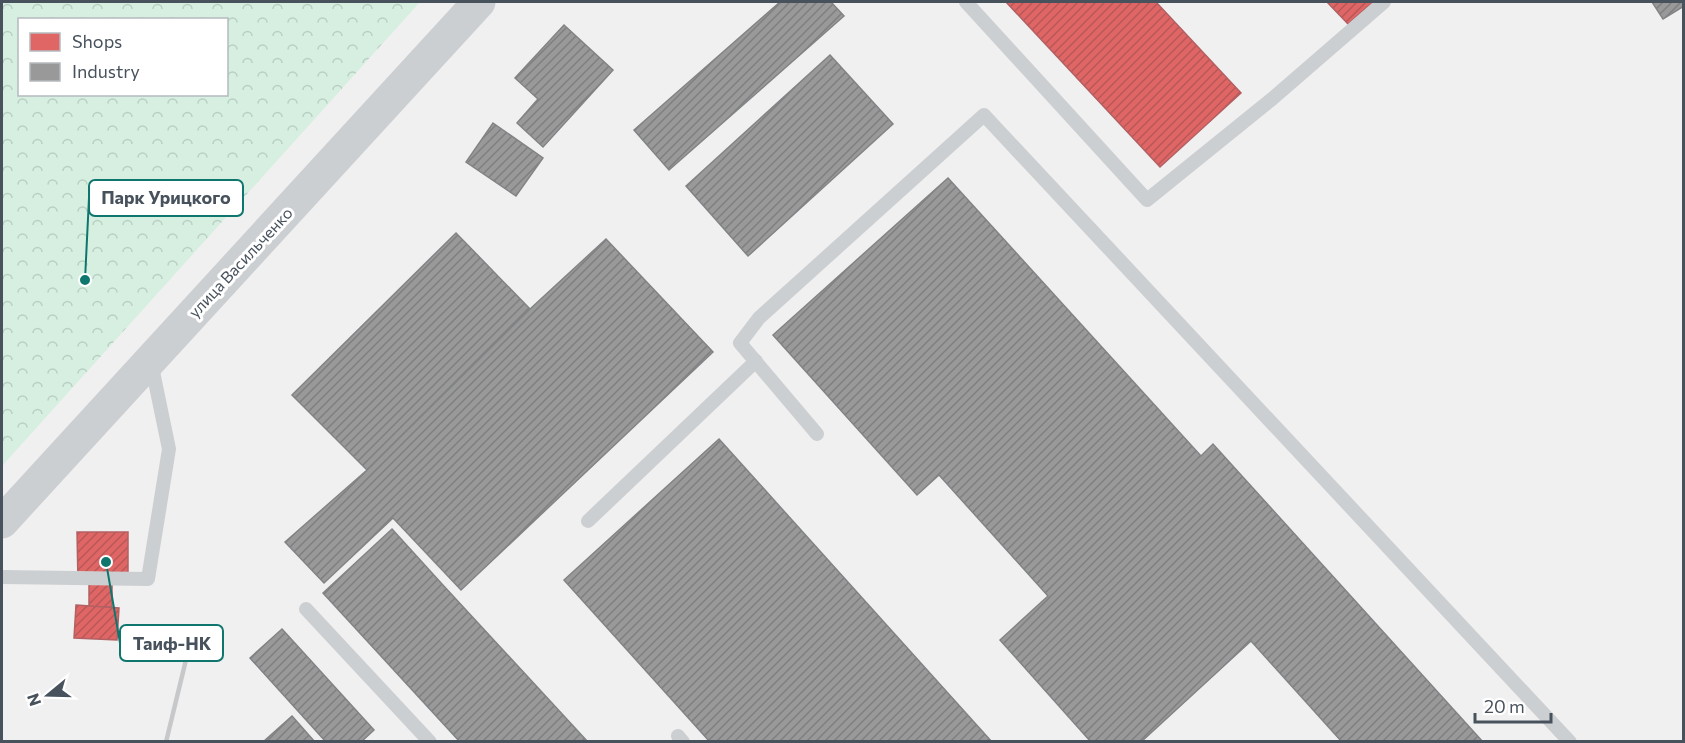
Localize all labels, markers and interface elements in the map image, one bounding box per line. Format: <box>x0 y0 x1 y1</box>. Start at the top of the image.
legend <box>18 18 228 96</box>
text: Shops <box>72 30 122 52</box>
text: Industry <box>72 60 140 82</box>
callout: Парк Урицкого <box>89 180 243 216</box>
text: Парк Урицкого <box>101 186 231 208</box>
street label: улица Васильченко <box>184 203 296 321</box>
callout: Таиф-НК <box>120 625 223 661</box>
text: Таиф-НК <box>133 632 212 654</box>
north arrow <box>18 665 78 725</box>
scale bar <box>1475 686 1552 724</box>
text: N <box>22 691 44 709</box>
text: 20 m <box>1484 695 1525 717</box>

